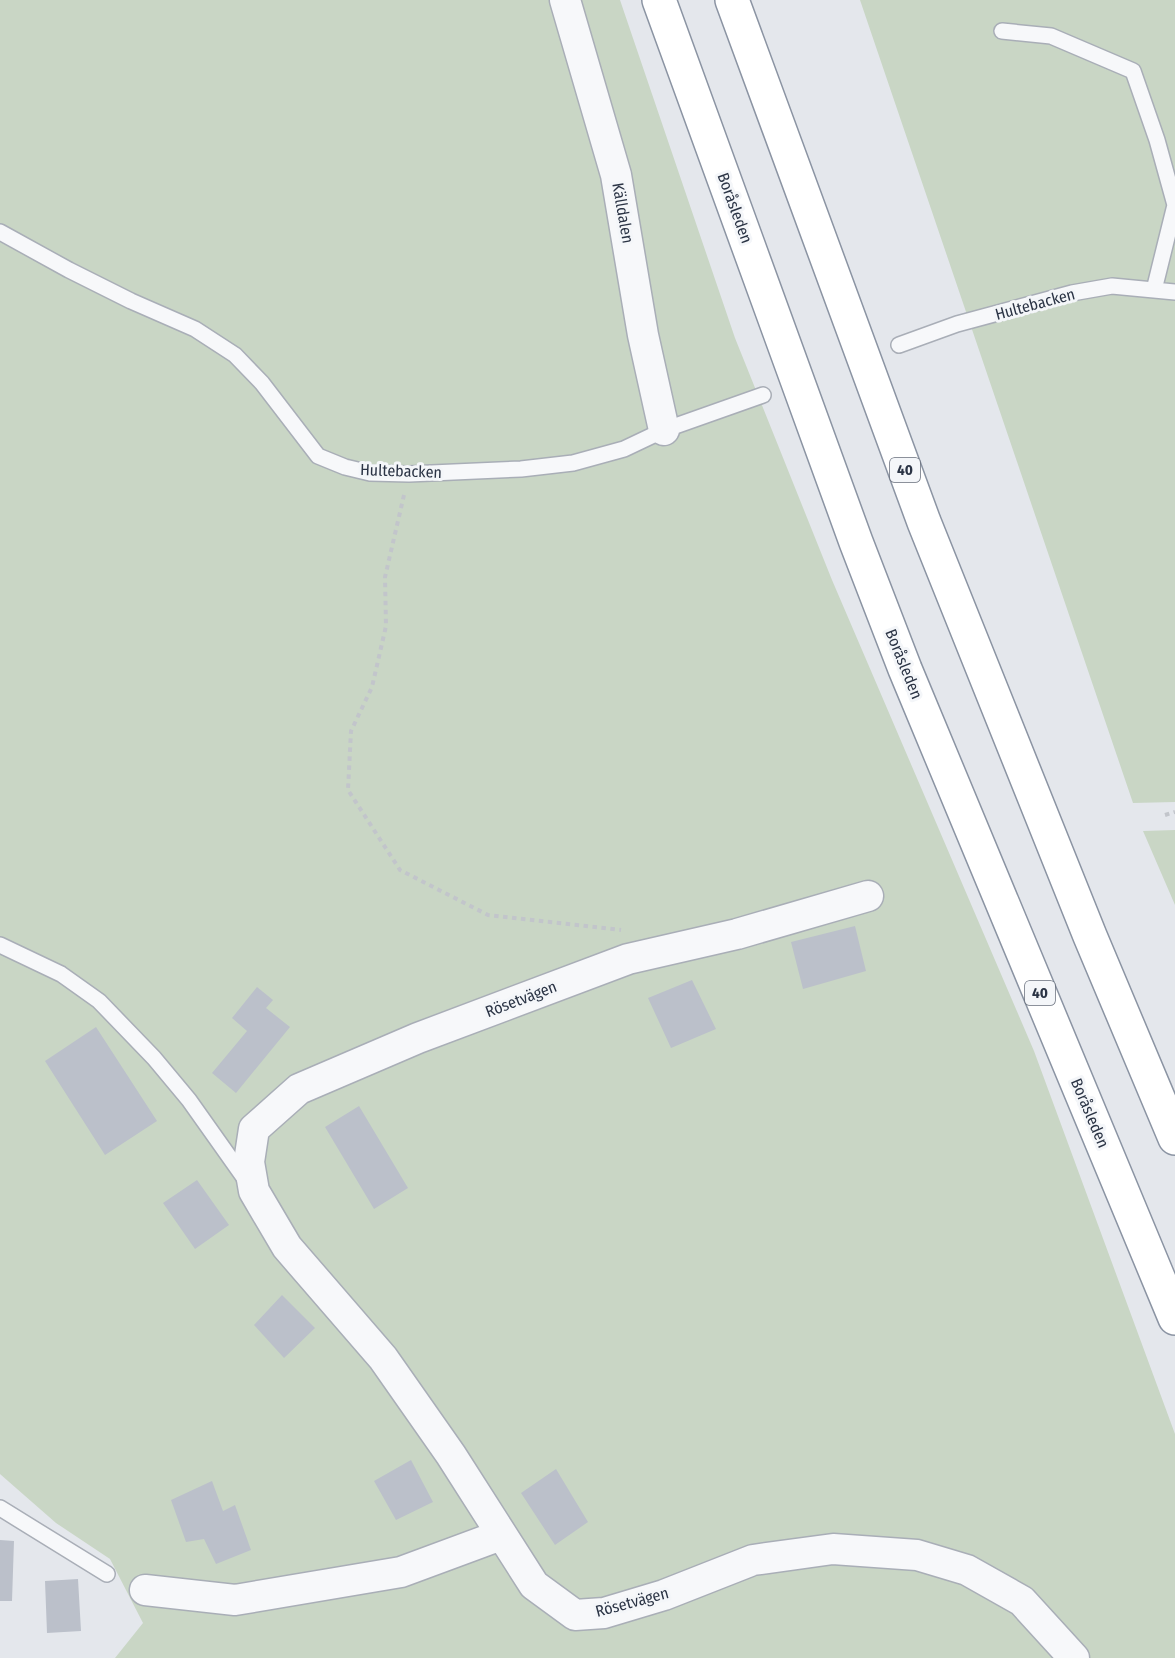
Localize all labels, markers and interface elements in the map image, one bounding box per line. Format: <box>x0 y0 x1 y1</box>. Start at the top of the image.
street label: Boråsleden <box>713 170 757 246</box>
street label: Källdalen <box>608 181 638 245</box>
street label: Hultebacken <box>993 284 1077 324</box>
road number: 40 <box>890 458 920 482</box>
street label: Hultebacken <box>360 460 442 482</box>
street label: Boråsleden <box>881 626 927 702</box>
street label: Rösetvägen <box>483 977 559 1021</box>
road number: 40 <box>1025 981 1055 1005</box>
street label: Boråsleden <box>1067 1075 1113 1151</box>
street label: Rösetvägen <box>593 1583 671 1621</box>

